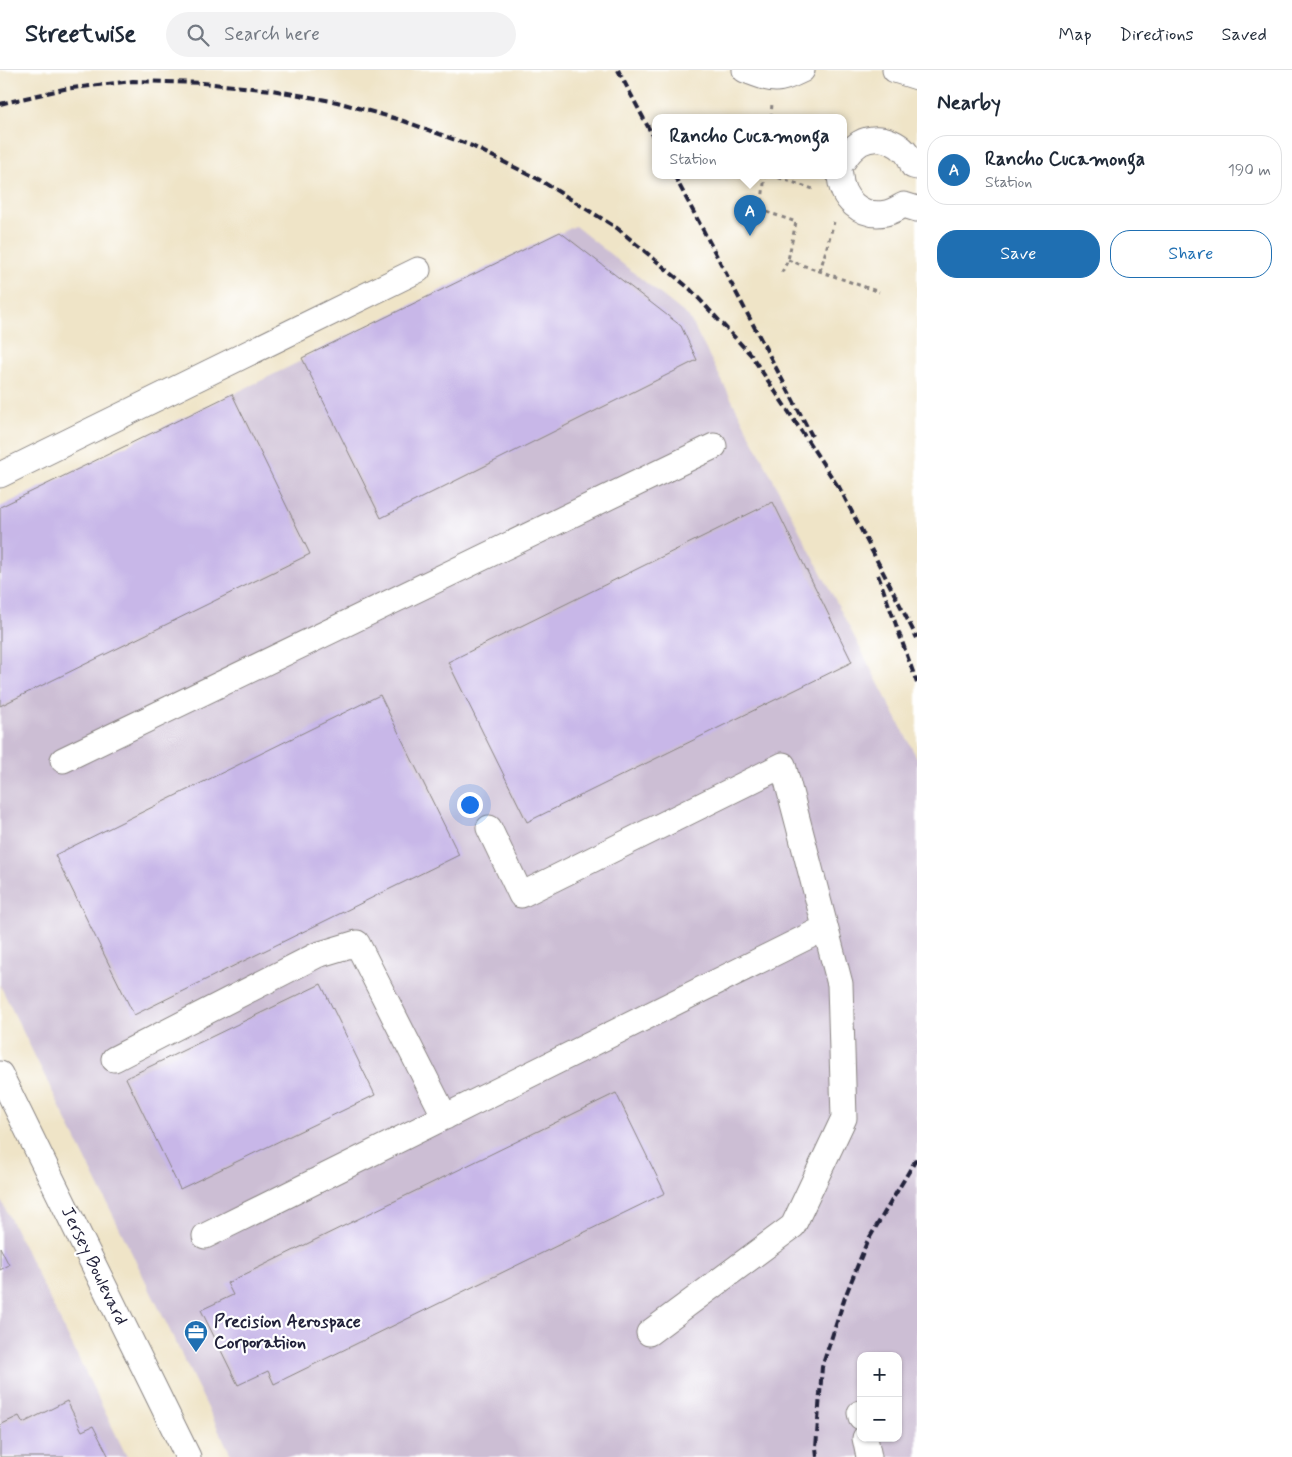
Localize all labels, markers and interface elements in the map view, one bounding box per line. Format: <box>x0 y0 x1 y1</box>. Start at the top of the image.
search box <box>166 12 516 57</box>
text: Streetwise <box>25 19 136 50</box>
icon: search <box>184 21 212 49</box>
text: Search here <box>224 22 320 47</box>
text: Map <box>1059 23 1092 47</box>
text: Directions <box>1120 23 1194 47</box>
text: Saved <box>1222 23 1267 47</box>
text: Nearby <box>937 89 1001 117</box>
popup <box>652 114 847 179</box>
text: Rancho Cucamonga <box>669 124 830 149</box>
text: Rancho Cucamonga <box>985 147 1145 172</box>
text: Station <box>669 149 717 170</box>
text: A <box>949 160 959 181</box>
text: 190 m <box>1228 160 1271 181</box>
text: Station <box>985 172 1032 193</box>
pin: A <box>734 195 766 236</box>
button: Save <box>937 230 1100 278</box>
button: Share <box>1110 230 1272 278</box>
your location <box>457 792 483 818</box>
street label: Jersey Boulevard <box>55 1203 133 1329</box>
place label: Precision Aerospace Corporatiion <box>214 1310 361 1355</box>
office icon: Precision Aerospace Corporatiion <box>183 1319 209 1353</box>
map controls <box>857 1352 902 1442</box>
button: + <box>857 1352 902 1397</box>
button: − <box>857 1397 902 1442</box>

